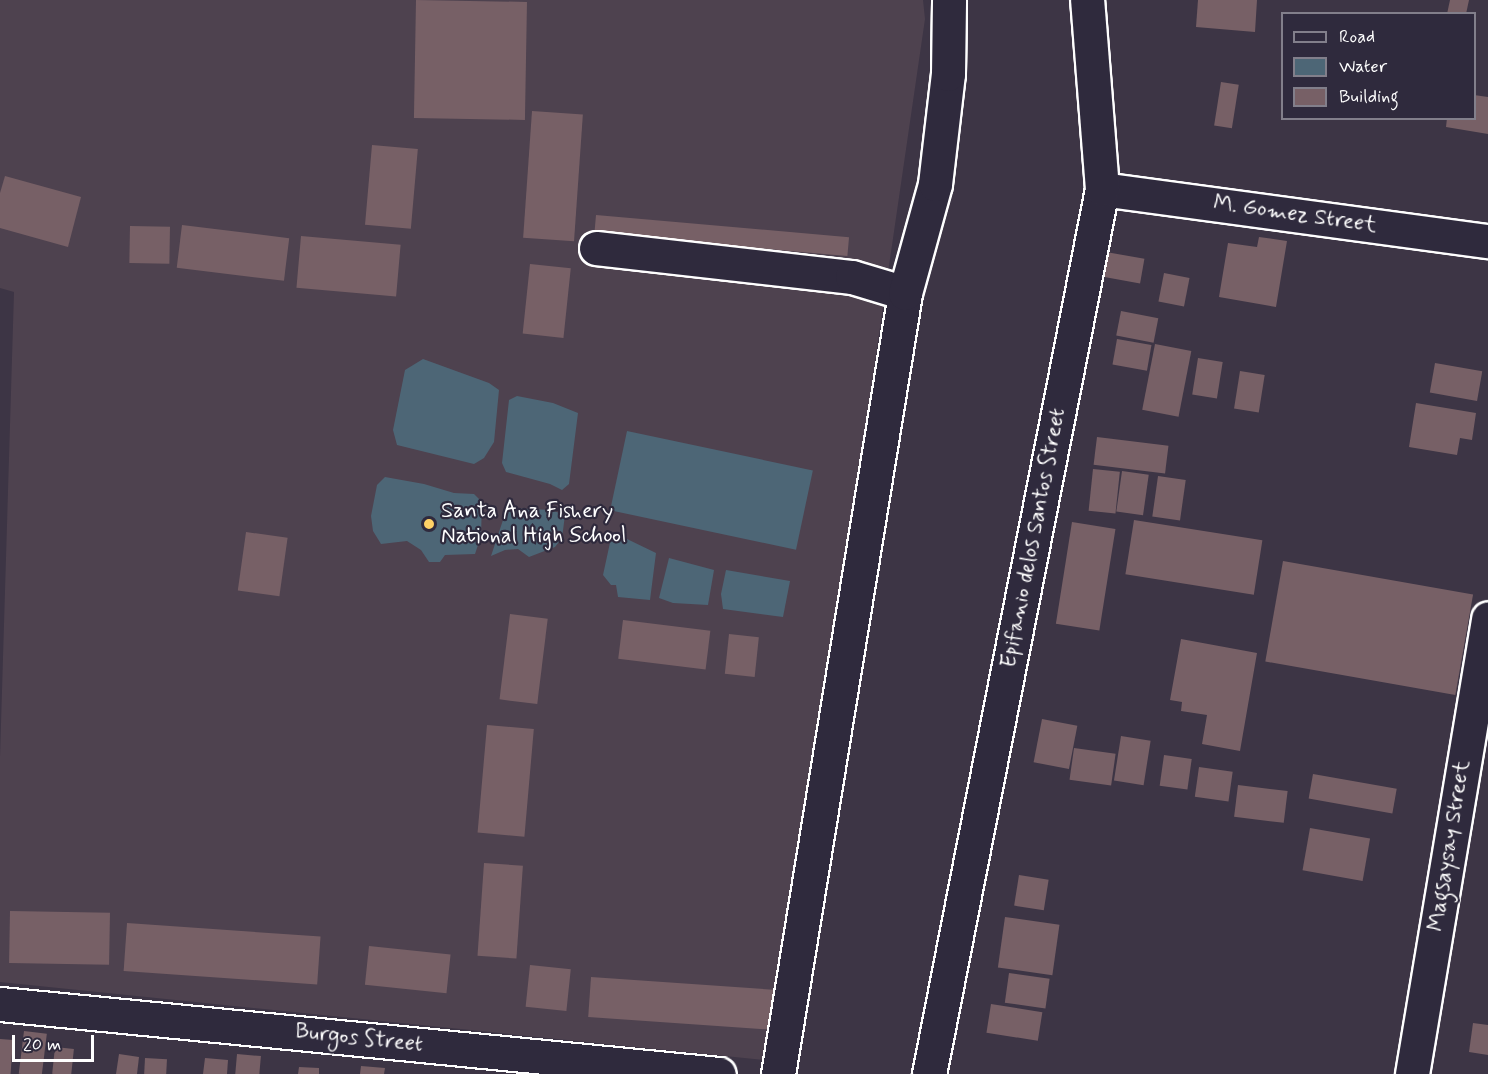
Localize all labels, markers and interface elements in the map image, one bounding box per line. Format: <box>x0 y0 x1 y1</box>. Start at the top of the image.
legend <box>1281 12 1476 120</box>
text: Road <box>1339 25 1375 49</box>
text: Water <box>1339 55 1387 79</box>
text: Building <box>1339 85 1399 109</box>
street label: M. Gomez Street <box>1212 190 1378 240</box>
street label: Epifanio delos Santos Street <box>995 403 1073 673</box>
place label: Santa Ana Fishery National High School <box>441 498 625 550</box>
marker: Santa Ana Fishery National High School <box>422 517 436 531</box>
street label: Magsaysay Street <box>1423 759 1477 933</box>
street label: Burgos Street <box>292 1019 426 1059</box>
scale bar <box>15 1023 98 1061</box>
text: 20 m <box>23 1033 61 1057</box>

